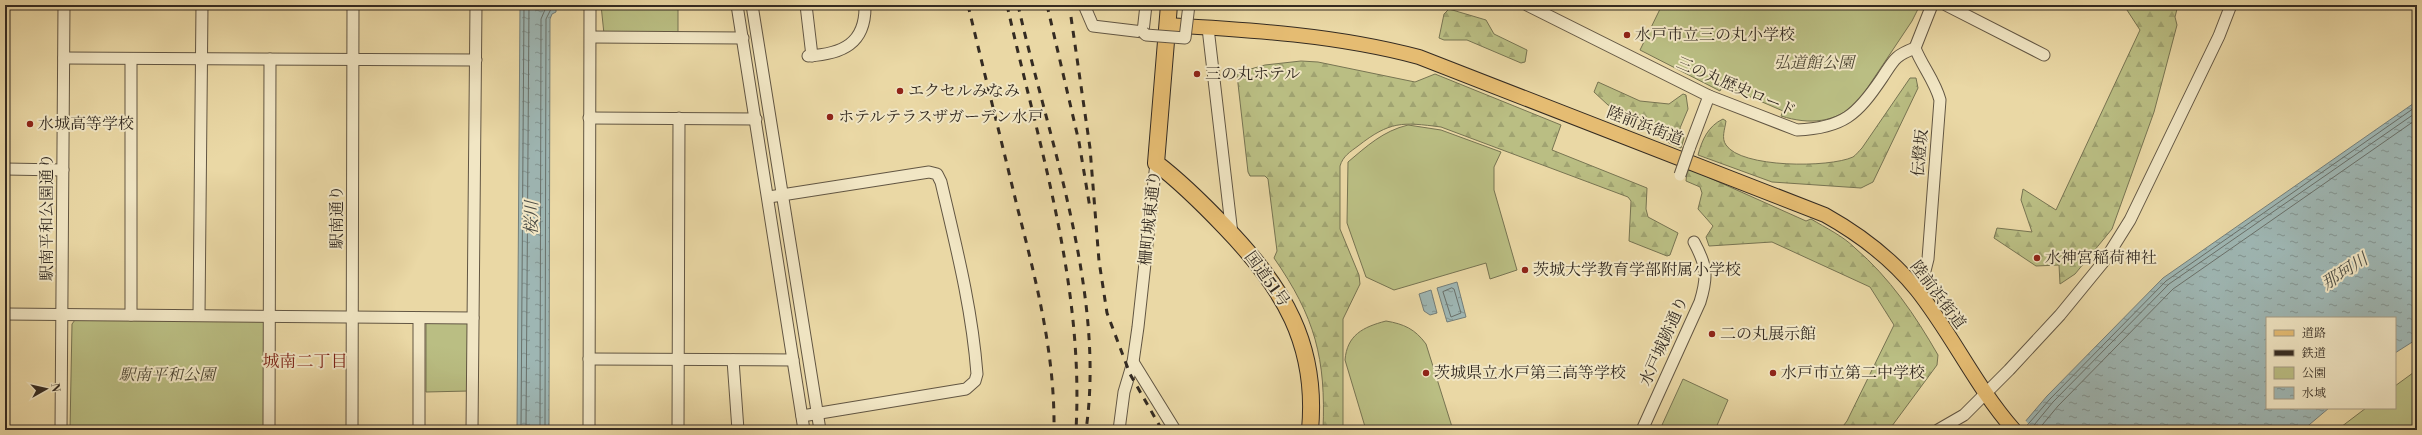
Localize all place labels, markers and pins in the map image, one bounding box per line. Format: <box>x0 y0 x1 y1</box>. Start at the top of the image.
place label: 水戸市立三の丸小学校 <box>1635 25 1795 45</box>
marker: 水戸市立三の丸小学校 <box>1622 30 1632 40</box>
place label: 三の丸ホテル <box>1205 64 1300 84</box>
marker: 三の丸ホテル <box>1192 69 1202 79</box>
place label: エクセルみなみ <box>908 81 1020 101</box>
marker: エクセルみなみ <box>895 86 905 96</box>
place label: ホテルテラスザガーデン水戸 <box>838 107 1044 127</box>
marker: ホテルテラスザガーデン水戸 <box>825 112 835 122</box>
place label: 水城高等学校 <box>38 114 134 134</box>
marker: 水城高等学校 <box>25 119 35 129</box>
place label: 水神宮稲荷神社 <box>2045 248 2157 268</box>
marker: 水神宮稲荷神社 <box>2032 253 2042 263</box>
place label: 茨城大学教育学部附属小学校 <box>1533 260 1741 280</box>
marker: 茨城大学教育学部附属小学校 <box>1520 265 1530 275</box>
place label: 二の丸展示館 <box>1720 324 1816 344</box>
marker: 二の丸展示館 <box>1707 329 1717 339</box>
place label: 茨城県立水戸第三高等学校 <box>1434 363 1626 383</box>
place label: 水戸市立第二中学校 <box>1781 363 1925 383</box>
marker: 茨城県立水戸第三高等学校 <box>1421 368 1431 378</box>
marker: 水戸市立第二中学校 <box>1768 368 1778 378</box>

